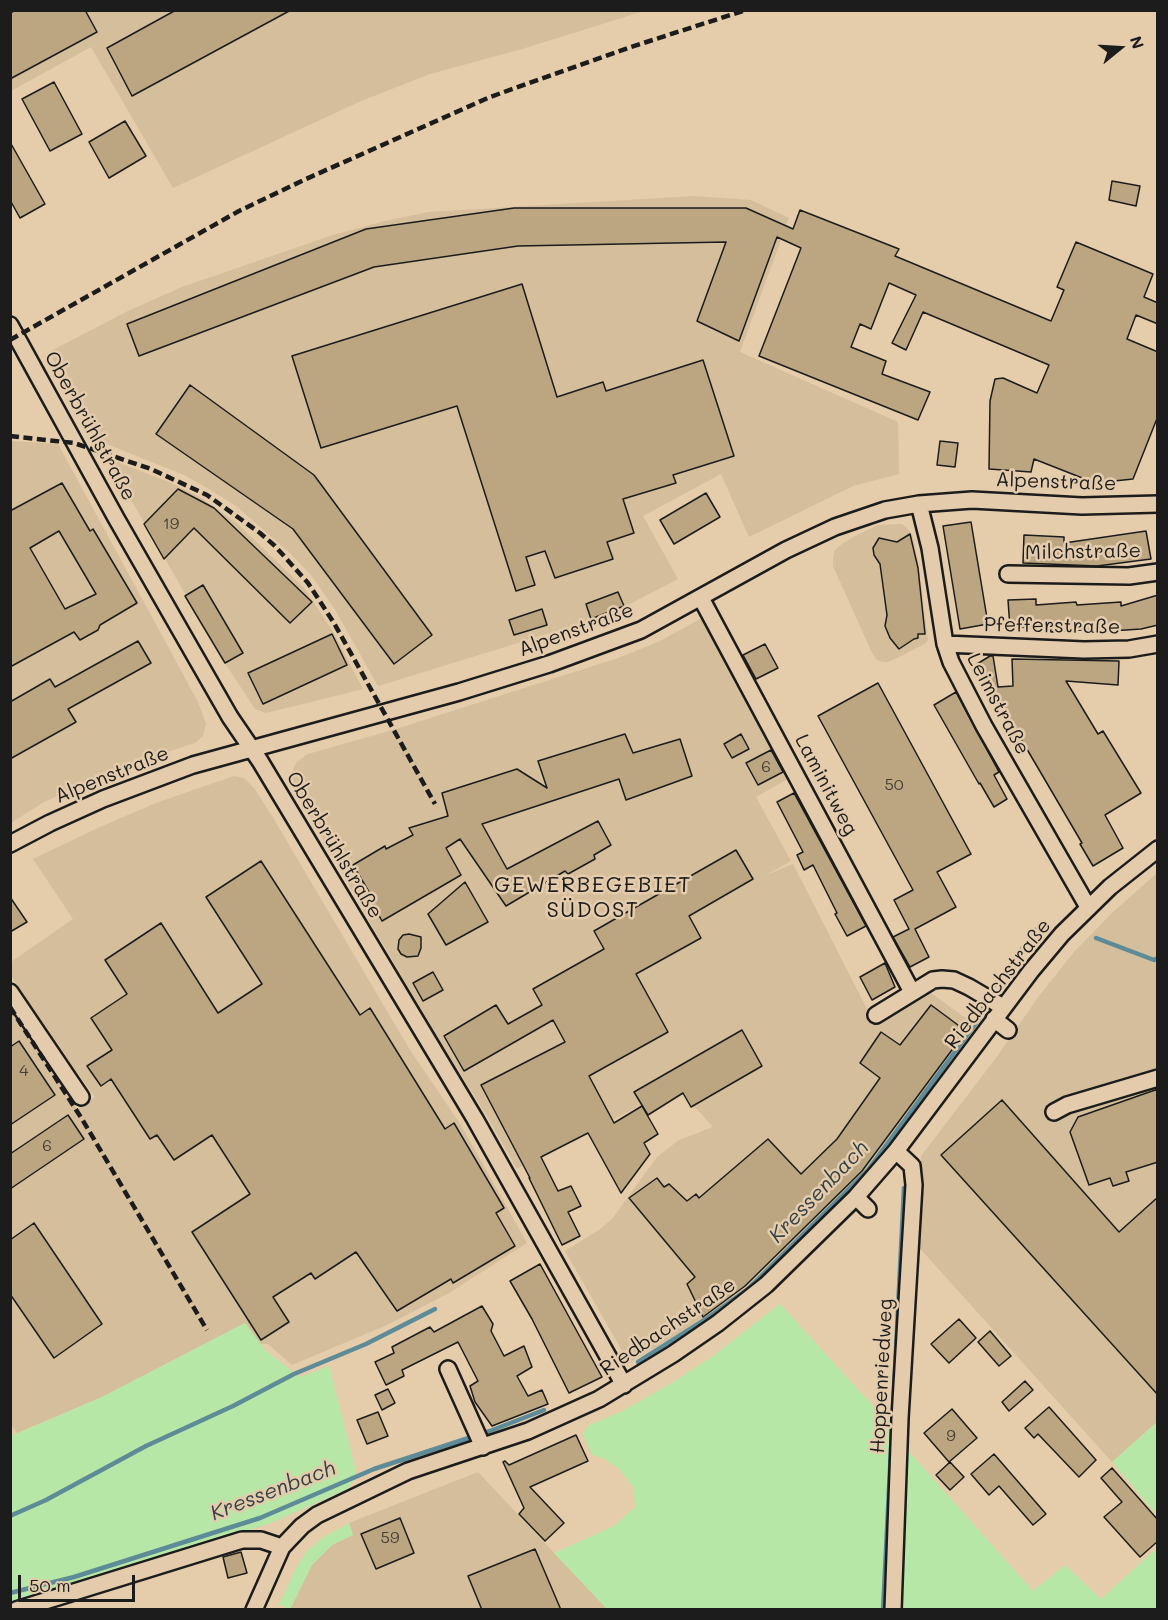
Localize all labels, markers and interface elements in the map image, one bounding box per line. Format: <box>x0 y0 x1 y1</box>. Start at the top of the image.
north arrow <box>1090 18 1150 78</box>
text: N <box>1126 33 1149 51</box>
street label: Oberbrühlstraße <box>39 347 141 505</box>
street label: Alpenstraße <box>995 468 1117 496</box>
house number: 19 <box>163 514 179 534</box>
street label: Milchstraße <box>1025 539 1141 565</box>
street label: Alpenstraße <box>515 598 637 662</box>
street label: Pfefferstraße <box>984 613 1120 639</box>
street label: Leimstraße <box>961 649 1035 759</box>
street label: Laminitweg <box>789 731 863 839</box>
street label: Alpenstraße <box>52 741 172 809</box>
house number: 6 <box>761 757 771 777</box>
street label: Oberbrühlstraße <box>281 767 387 923</box>
house number: 50 <box>884 775 904 795</box>
district label: GEWERBEGEBIET SÜDOST <box>494 872 692 924</box>
street label: Riedbachstraße <box>940 914 1056 1054</box>
house number: 4 <box>19 1061 29 1081</box>
house number: 6 <box>42 1136 52 1156</box>
water label: Kressenbach <box>764 1136 874 1248</box>
street label: Riedbachstraße <box>596 1273 740 1381</box>
street label: Hoppenriedweg <box>866 1298 898 1454</box>
house number: 9 <box>946 1426 956 1446</box>
water label: Kressenbach <box>207 1456 339 1526</box>
house number: 59 <box>381 1528 399 1548</box>
scale bar <box>21 1563 138 1601</box>
text: 50 m <box>29 1573 71 1597</box>

